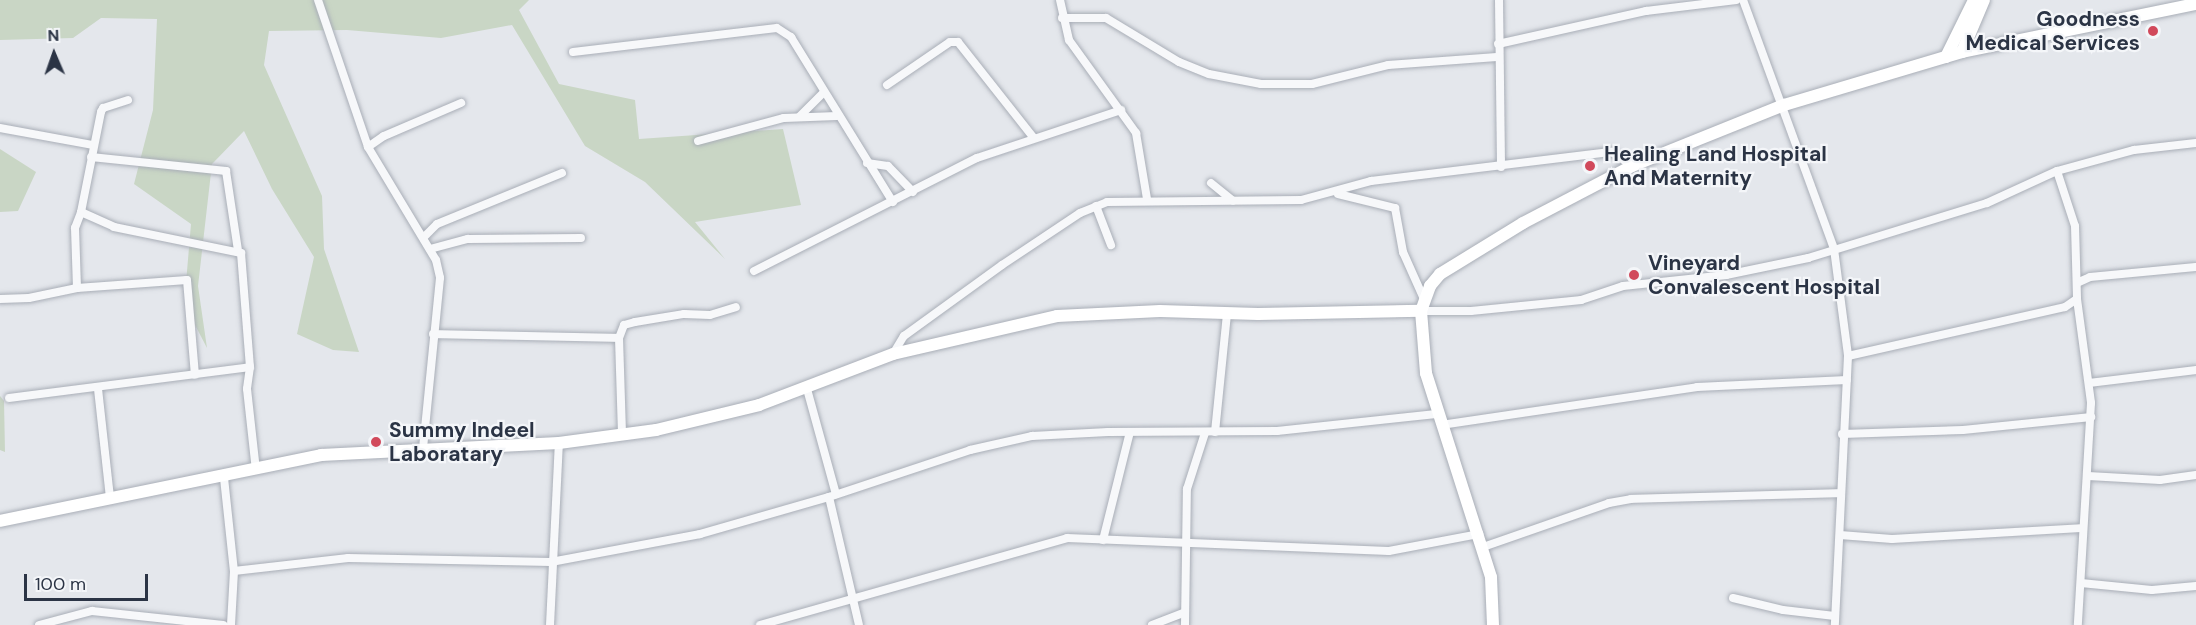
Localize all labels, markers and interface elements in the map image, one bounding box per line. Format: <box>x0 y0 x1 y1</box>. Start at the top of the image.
place label: Goodness Medical Services <box>1966 6 2140 56</box>
marker: Goodness Medical Services <box>2144 22 2162 40</box>
north arrow <box>24 24 84 84</box>
text: N <box>47 25 60 46</box>
place label: Healing Land Hospital And Maternity <box>1604 141 1827 191</box>
marker: Healing Land Hospital And Maternity <box>1581 157 1599 175</box>
place label: Vineyard Convalescent Hospital <box>1648 250 1880 300</box>
marker: Vineyard Convalescent Hospital <box>1625 266 1643 284</box>
place label: Summy Indeel Laboratary <box>389 417 535 467</box>
marker: Summy Indeel Laboratary <box>367 433 385 451</box>
scale bar <box>27 562 152 600</box>
text: 100 m <box>35 572 86 596</box>

